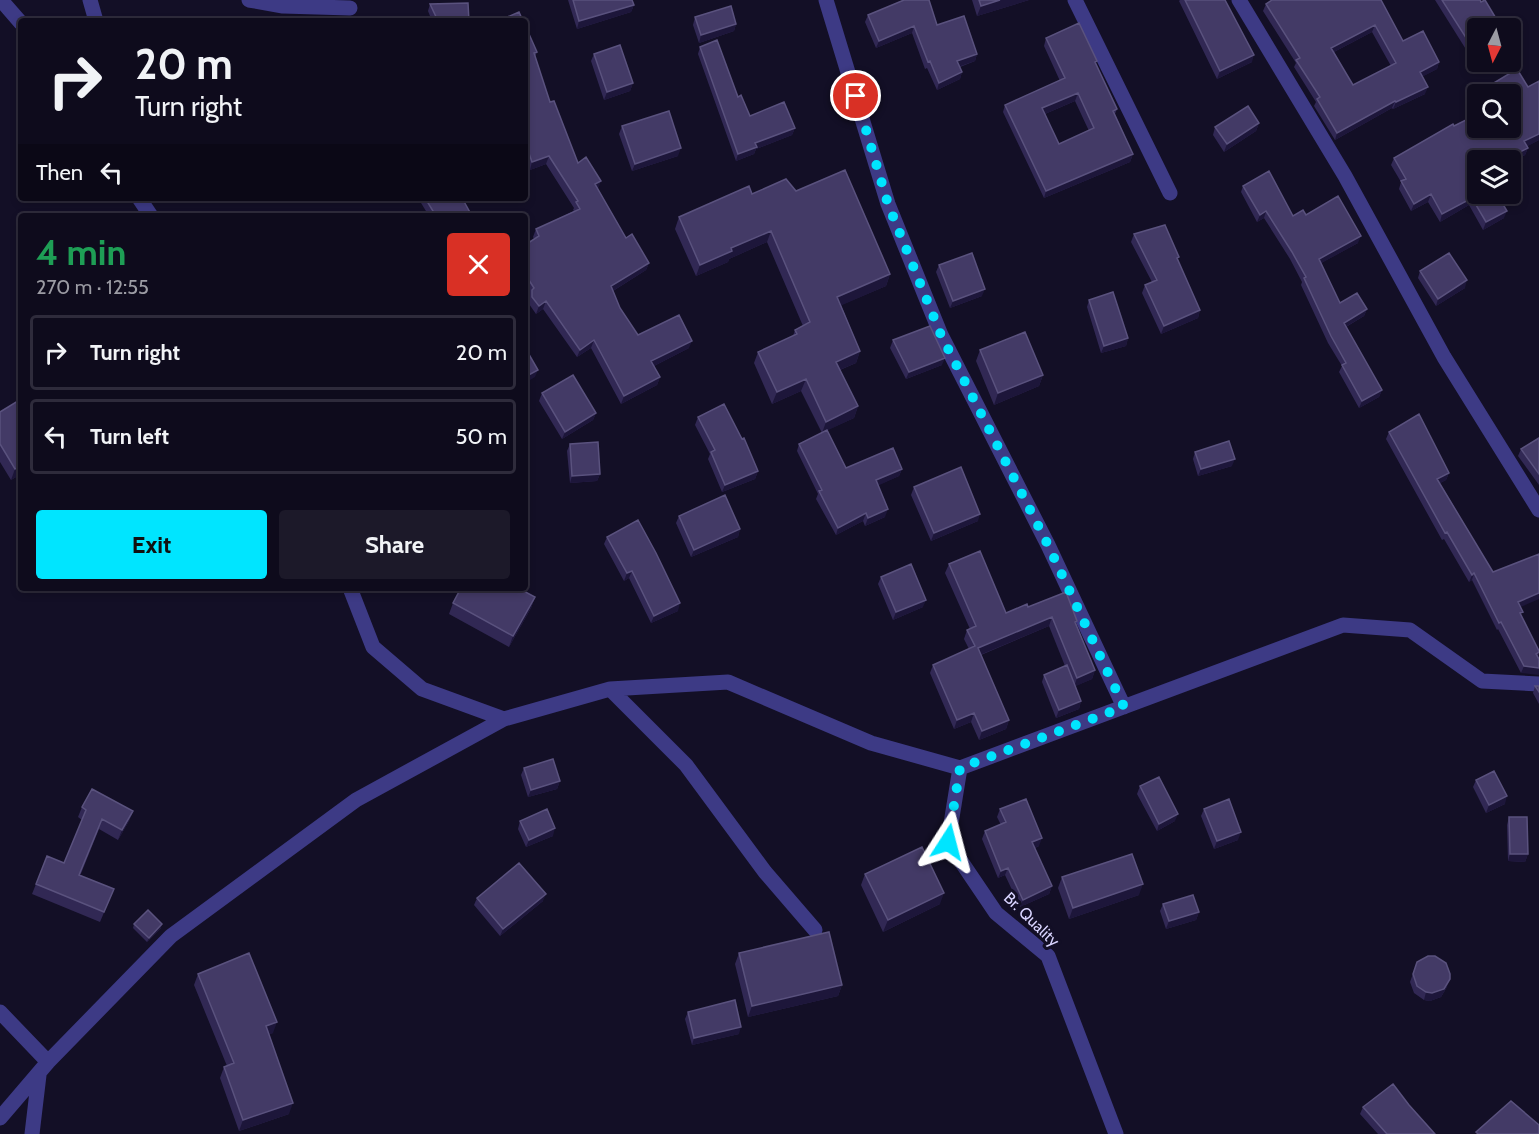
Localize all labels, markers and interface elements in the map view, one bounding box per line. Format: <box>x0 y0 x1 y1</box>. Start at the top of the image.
north arrow <box>1467 18 1521 72</box>
map controls <box>1467 18 1521 204</box>
text: 20 m <box>135 38 233 90</box>
icon: right <box>36 42 114 120</box>
pin <box>830 70 881 121</box>
icon: arrive <box>839 79 872 112</box>
button: search <box>1467 84 1521 138</box>
text: Turn right <box>135 90 242 123</box>
button: layers <box>1467 150 1521 204</box>
icon: left <box>95 156 128 189</box>
text: Then <box>36 159 83 186</box>
text: 4 min <box>36 230 126 274</box>
button: close <box>447 233 510 296</box>
text: 270 m · 12:55 <box>36 275 149 299</box>
icon: right <box>39 336 72 369</box>
text: Turn right <box>90 339 180 366</box>
text: 20 m <box>456 339 507 366</box>
icon: left <box>39 420 72 453</box>
text: Turn left <box>90 423 169 450</box>
text: 50 m <box>455 423 507 450</box>
button: Exit <box>36 510 267 579</box>
button: Share <box>279 510 510 579</box>
position arrow <box>916 810 980 874</box>
street label: Br. Quality <box>1000 888 1063 950</box>

